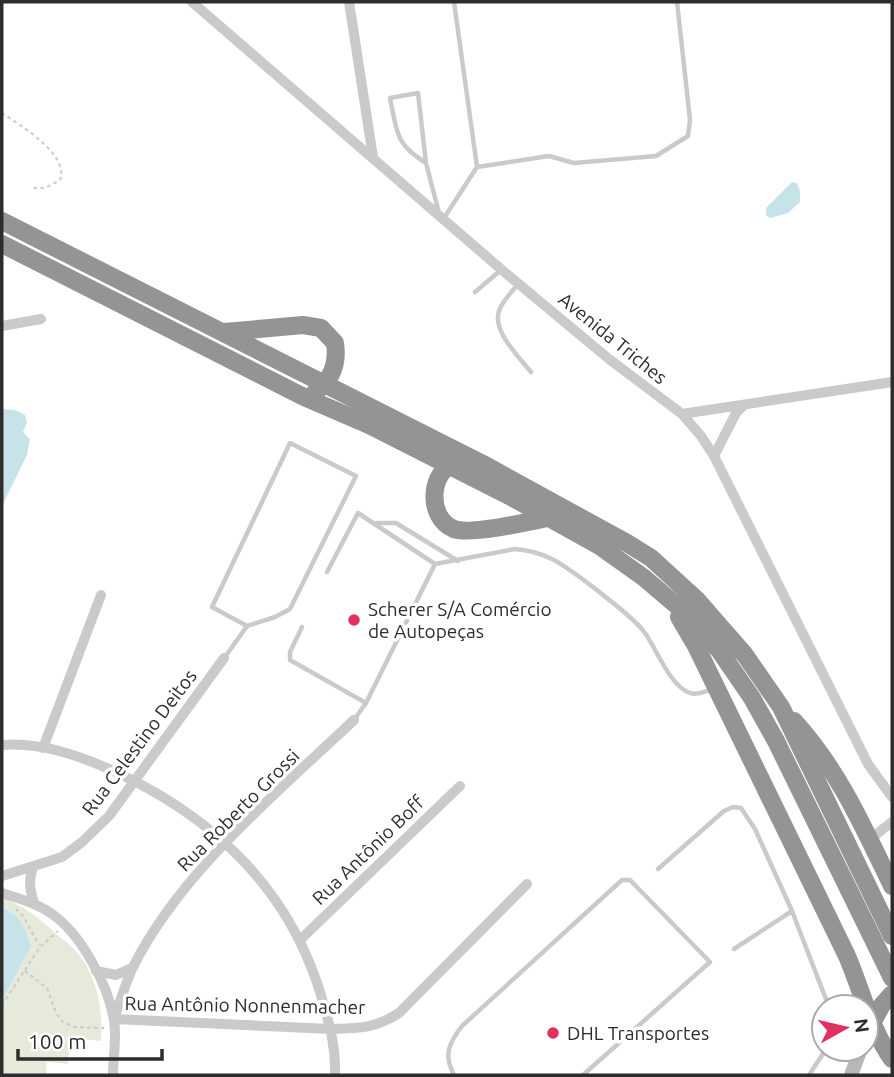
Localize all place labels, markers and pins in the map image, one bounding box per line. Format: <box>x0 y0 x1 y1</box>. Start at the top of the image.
place label: Scherer S/A Comércio de Autopeças <box>368 598 552 642</box>
marker: Scherer S/A Comércio de Autopeças <box>346 612 362 628</box>
place label: DHL Transportes <box>567 1022 709 1044</box>
marker: DHL Transportes <box>545 1025 561 1041</box>

